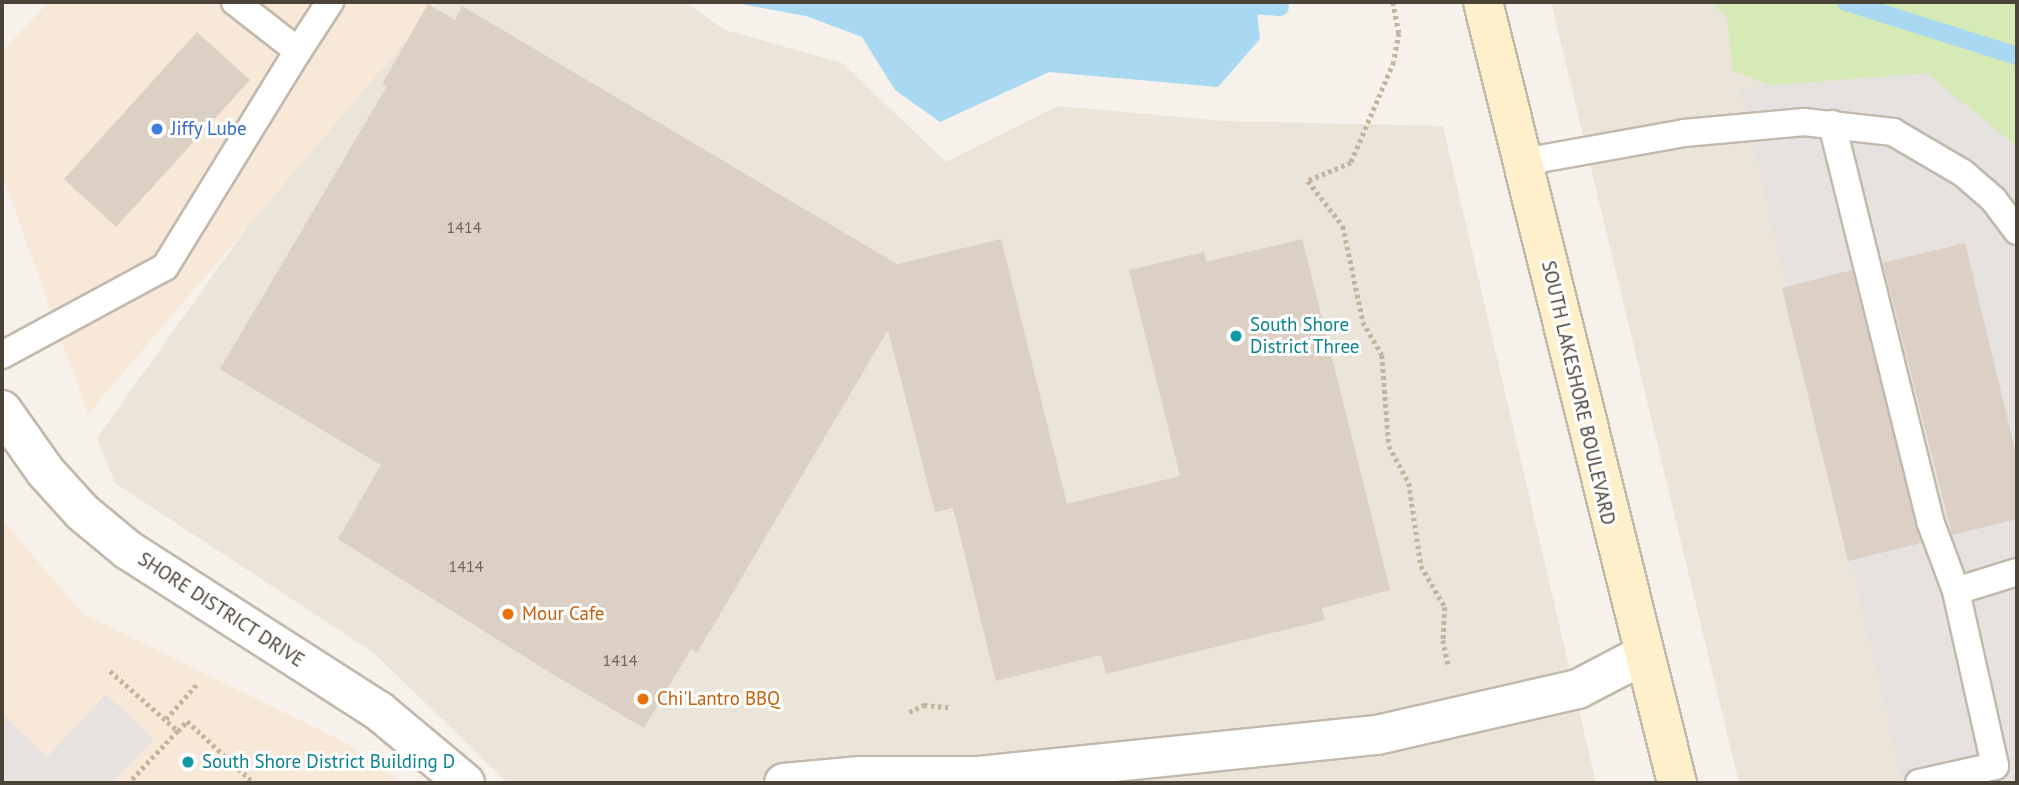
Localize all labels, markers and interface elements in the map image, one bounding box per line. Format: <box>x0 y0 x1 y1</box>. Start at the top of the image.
place label: Jiffy Lube <box>171 118 247 140</box>
marker: Jiffy Lube <box>149 121 165 137</box>
house number: 1414 <box>447 217 481 237</box>
street label: SOUTH LAKESHORE BOULEVARD <box>1536 259 1620 527</box>
place label: South Shore District Three <box>1250 314 1360 358</box>
marker: South Shore District Three <box>1228 328 1244 344</box>
street label: SHORE DISTRICT DRIVE <box>133 548 309 672</box>
house number: 1414 <box>449 556 483 576</box>
place label: Mour Cafe <box>522 603 604 625</box>
marker: Mour Cafe <box>500 606 516 622</box>
house number: 1414 <box>603 650 637 670</box>
place label: Chi'Lantro BBQ <box>657 688 780 710</box>
marker: Chi'Lantro BBQ <box>635 691 651 707</box>
place label: South Shore District Building D <box>202 751 455 773</box>
marker: South Shore District Building D <box>180 754 196 770</box>

